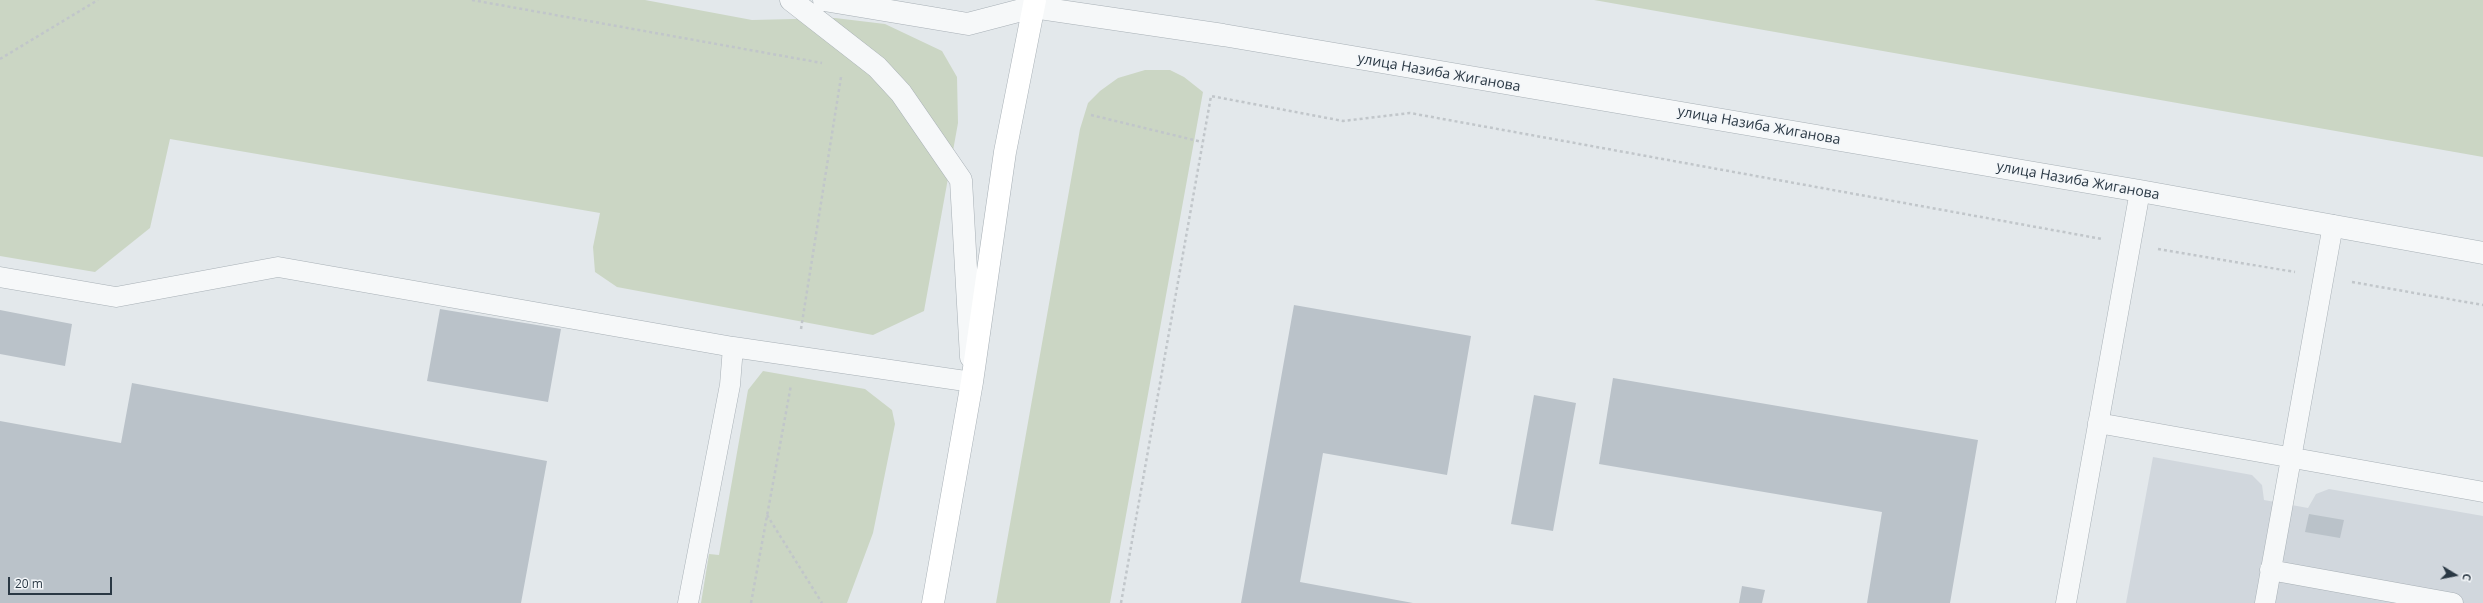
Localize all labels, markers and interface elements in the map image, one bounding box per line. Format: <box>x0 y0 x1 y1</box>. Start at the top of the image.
street label: улица Назиба Жиганова <box>1356 50 1522 96</box>
street label: улица Назиба Жиганова <box>1676 103 1842 149</box>
street label: улица Назиба Жиганова <box>1995 158 2161 204</box>
north arrow <box>2435 555 2475 595</box>
scale bar <box>10 569 114 595</box>
text: С <box>2459 572 2475 582</box>
text: 20 m <box>15 575 43 592</box>

